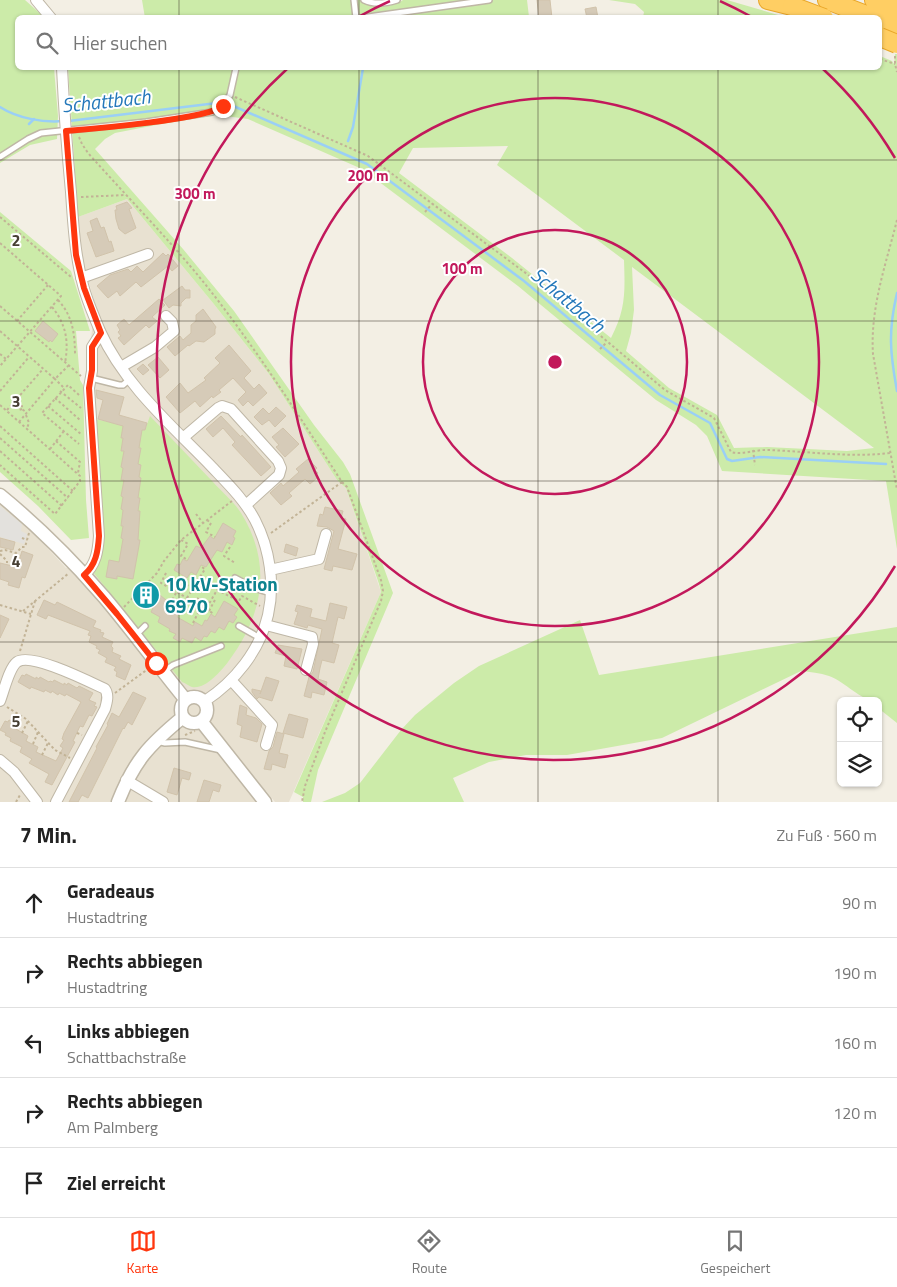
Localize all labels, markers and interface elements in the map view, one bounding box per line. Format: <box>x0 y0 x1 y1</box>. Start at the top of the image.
search box <box>15 15 882 70</box>
text: Hier suchen <box>73 28 168 57</box>
icon: search <box>33 29 61 57</box>
water label: Schattbach <box>60 80 153 121</box>
route end <box>212 95 235 118</box>
text: 200 m <box>347 164 389 187</box>
text: 300 m <box>174 182 216 205</box>
text: 2 <box>12 228 20 252</box>
text: 100 m <box>441 257 483 280</box>
water label: Schattbach <box>524 259 613 341</box>
centre of rings <box>546 353 564 371</box>
text: 3 <box>12 389 20 413</box>
text: 4 <box>12 549 21 573</box>
place label: 10 kV-Station 6970 <box>165 569 278 620</box>
building icon: 10 kV-Station 6970 <box>131 580 161 610</box>
route start <box>145 652 168 675</box>
map controls <box>837 697 882 787</box>
button: locate <box>837 697 882 742</box>
text: 5 <box>12 709 21 733</box>
button: layers <box>837 742 882 787</box>
text: 7 Min. <box>20 819 77 851</box>
text: Zu Fuß · 560 m <box>776 823 877 847</box>
text: Geradeaus <box>67 876 154 905</box>
icon: ahead <box>20 889 48 917</box>
text: 90 m <box>842 891 877 915</box>
text: Hustadtring <box>67 905 147 929</box>
text: Rechts abbiegen <box>67 946 203 975</box>
icon: right <box>20 959 48 987</box>
text: 190 m <box>833 961 877 985</box>
text: Hustadtring <box>67 975 147 999</box>
text: Links abbiegen <box>67 1016 190 1045</box>
icon: left <box>20 1029 48 1057</box>
text: 160 m <box>833 1031 877 1055</box>
text: Schattbachstraße <box>67 1045 186 1069</box>
text: Rechts abbiegen <box>67 1086 203 1115</box>
icon: right <box>20 1099 48 1127</box>
text: 120 m <box>833 1101 877 1125</box>
text: Am Palmberg <box>67 1115 158 1139</box>
text: Ziel erreicht <box>67 1168 165 1197</box>
icon: arrive <box>20 1169 48 1197</box>
tab: Karte <box>127 1227 158 1278</box>
tab: Route <box>412 1227 447 1278</box>
tab: Gespeichert <box>700 1227 770 1278</box>

